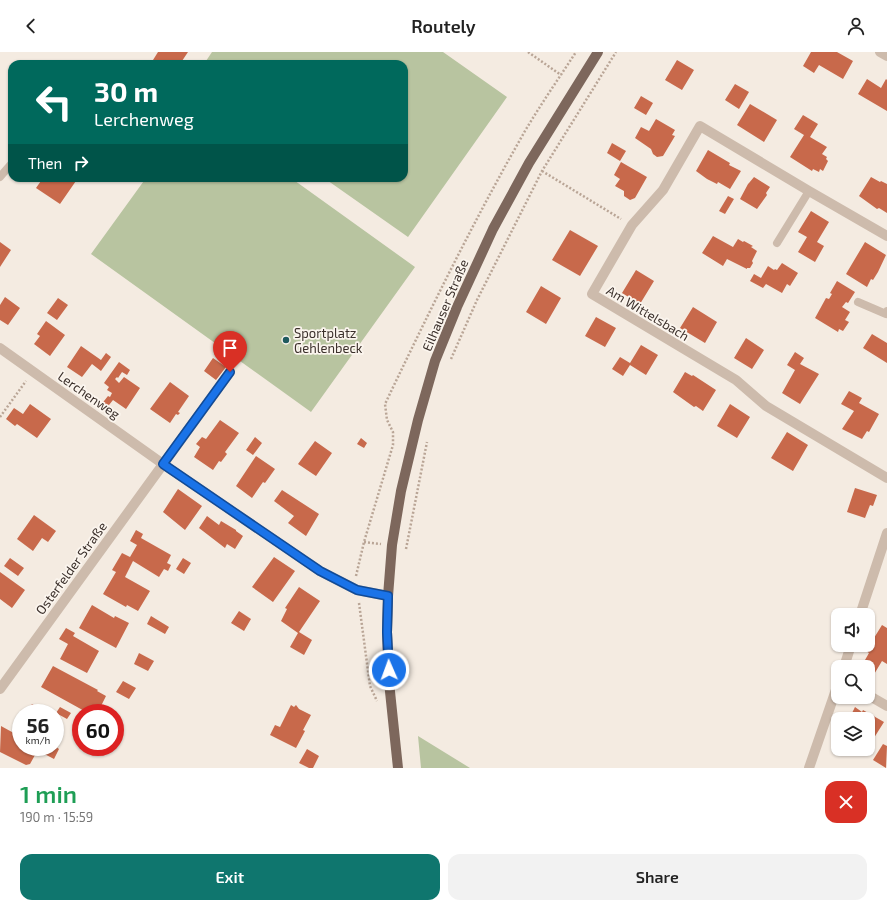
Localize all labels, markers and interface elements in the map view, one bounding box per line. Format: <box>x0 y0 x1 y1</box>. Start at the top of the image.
icon: back <box>20 15 42 37</box>
text: Routely <box>411 15 476 37</box>
icon: person <box>845 15 867 37</box>
text: 30 m <box>94 74 158 108</box>
icon: left <box>28 76 80 128</box>
text: Lerchenweg <box>94 108 194 130</box>
icon: right <box>70 152 92 174</box>
text: Then <box>28 154 62 172</box>
street label: Eilhauser Straße <box>418 257 472 353</box>
street label: Am Wittelsbach <box>604 282 692 344</box>
place label: Sportplatz Gehlenbeck <box>294 325 363 356</box>
pin <box>213 331 247 372</box>
marker: Sportplatz Gehlenbeck <box>281 335 291 345</box>
icon: arrive <box>219 337 241 359</box>
street label: Lerchenweg <box>55 368 123 422</box>
street label: Osterfelder Straße <box>32 519 110 617</box>
map controls <box>831 608 875 756</box>
button: sound <box>831 608 875 652</box>
position arrow <box>368 649 410 691</box>
button: search <box>831 660 875 704</box>
speed limit sign: 60 <box>72 704 124 756</box>
button: layers <box>831 712 875 756</box>
text: 56 <box>27 713 49 737</box>
text: km/h <box>26 734 50 746</box>
text: 1 min <box>20 779 77 808</box>
button: close <box>825 781 867 823</box>
text: 190 m · 15:59 <box>20 809 93 825</box>
button: Exit <box>20 854 440 900</box>
button: Share <box>448 854 867 900</box>

